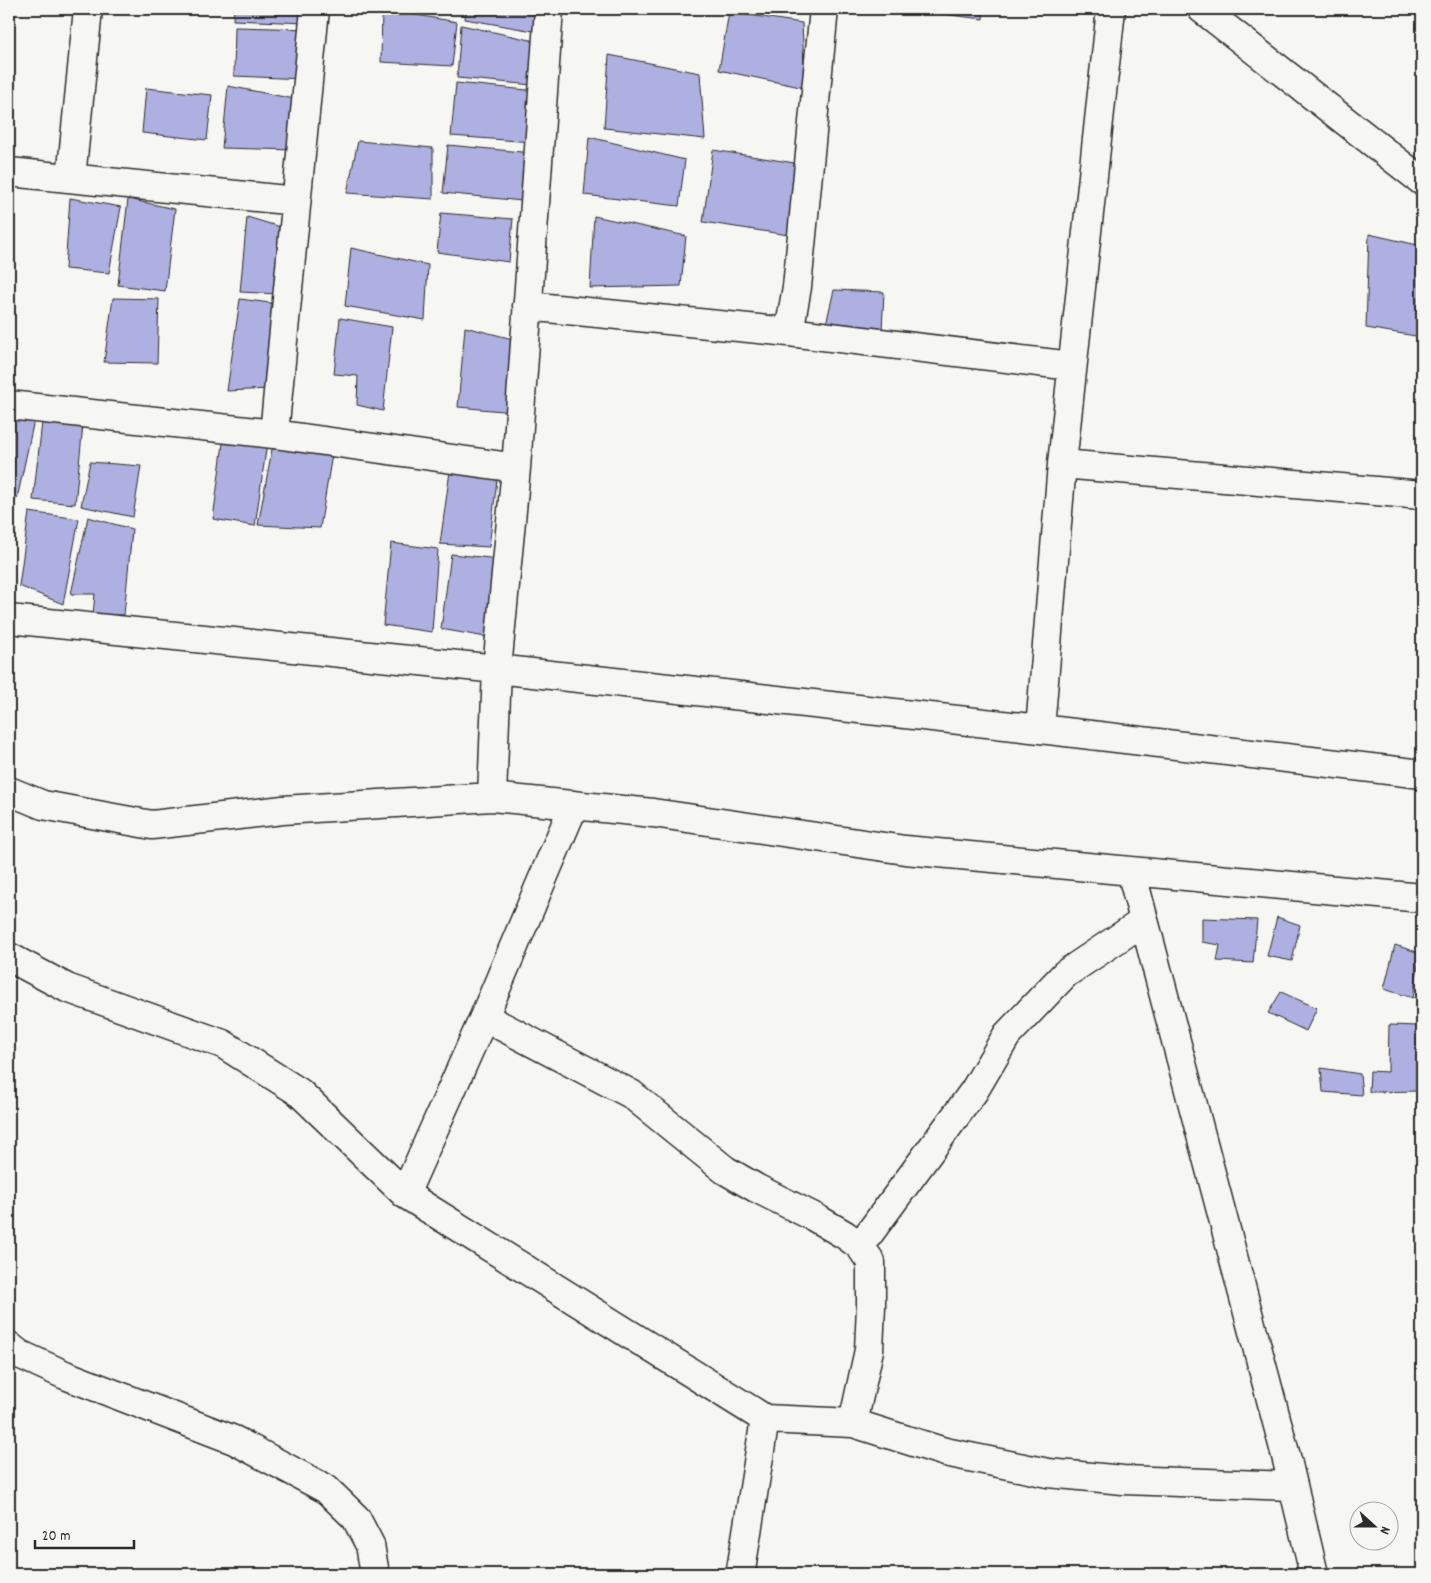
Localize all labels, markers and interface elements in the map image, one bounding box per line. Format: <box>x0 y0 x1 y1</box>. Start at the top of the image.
north arrow <box>1348 1500 1398 1550</box>
scale bar <box>35 1518 134 1550</box>
text: N <box>1374 1523 1395 1537</box>
text: 20 m <box>42 1526 70 1548</box>

